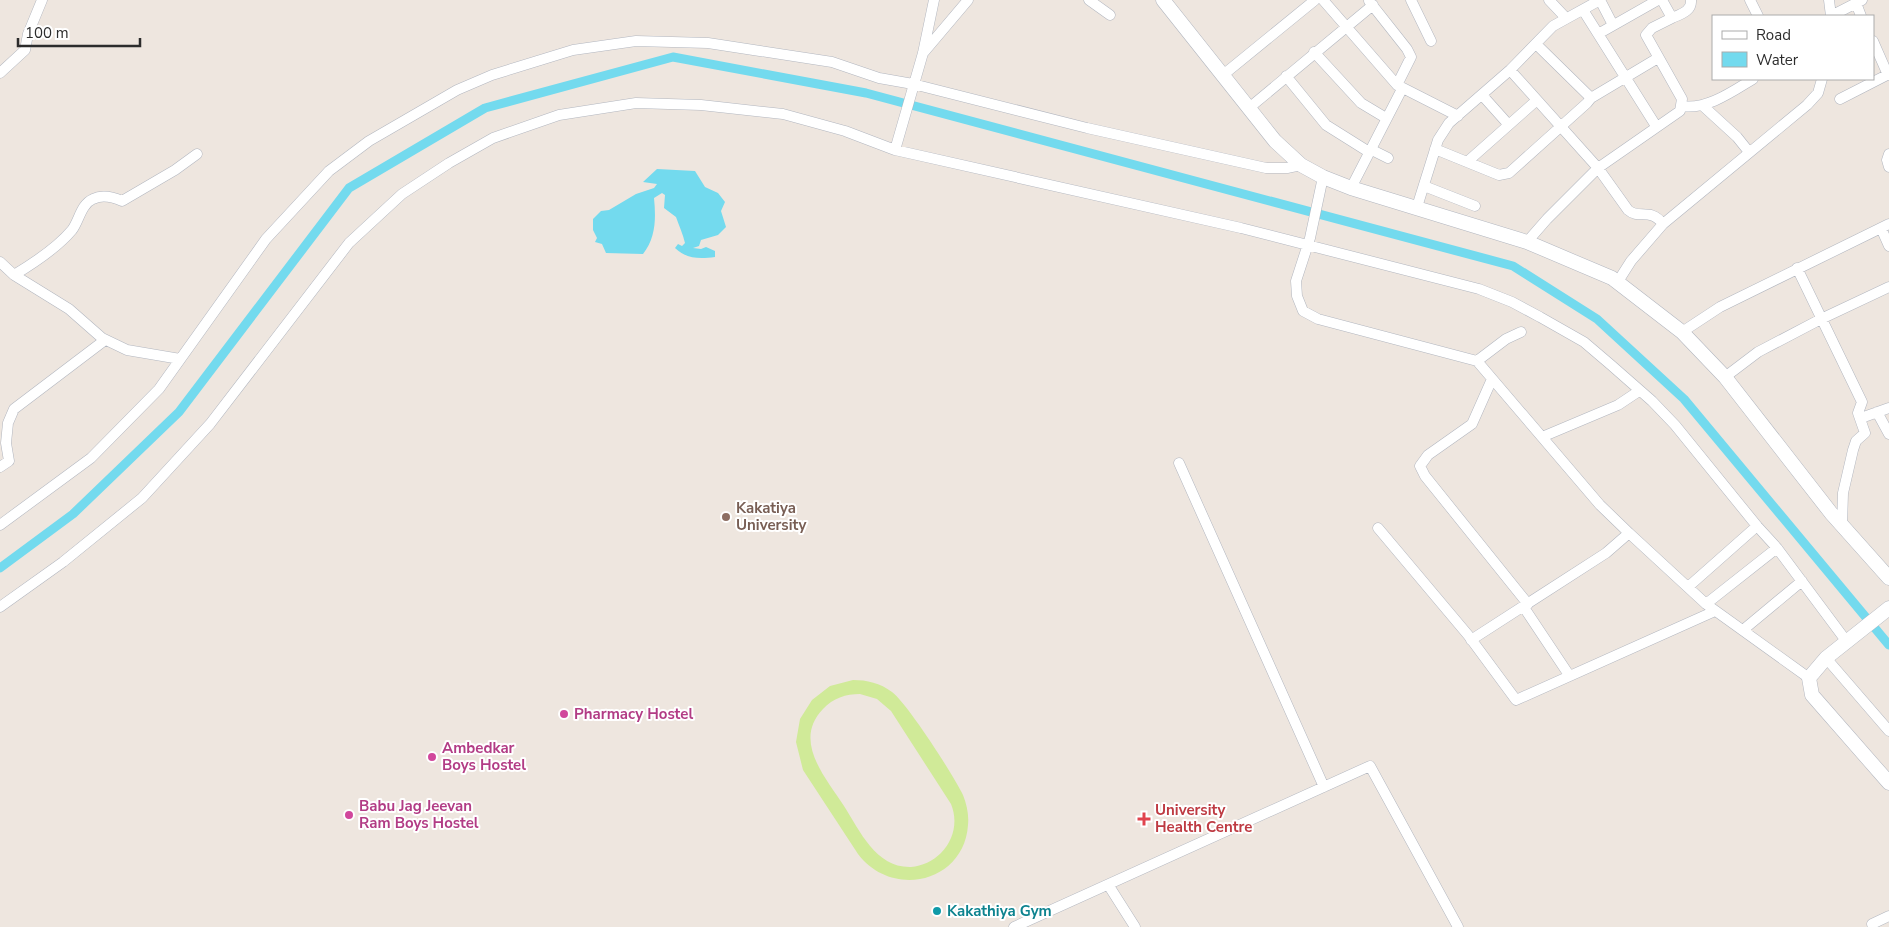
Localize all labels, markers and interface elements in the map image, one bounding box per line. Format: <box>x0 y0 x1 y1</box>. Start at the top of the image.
scale bar <box>18 15 140 47</box>
legend <box>1712 15 1874 80</box>
text: 100 m <box>25 23 69 43</box>
text: Road <box>1756 25 1791 45</box>
text: Water <box>1756 50 1799 70</box>
place label: Kakatiya University <box>736 498 806 535</box>
marker: Kakatiya University <box>720 511 732 523</box>
place label: Pharmacy Hostel <box>574 704 693 724</box>
marker: Pharmacy Hostel <box>558 708 570 720</box>
place label: Ambedkar Boys Hostel <box>442 738 526 775</box>
marker: Ambedkar Boys Hostel <box>426 751 438 763</box>
place label: Babu Jag Jeevan Ram Boys Hostel <box>359 796 479 833</box>
place label: University Health Centre <box>1155 800 1252 837</box>
marker: Babu Jag Jeevan Ram Boys Hostel <box>343 809 355 821</box>
marker: University Health Centre <box>1137 812 1151 826</box>
place label: Kakathiya Gym <box>947 901 1052 921</box>
marker: Kakathiya Gym <box>931 905 943 917</box>

